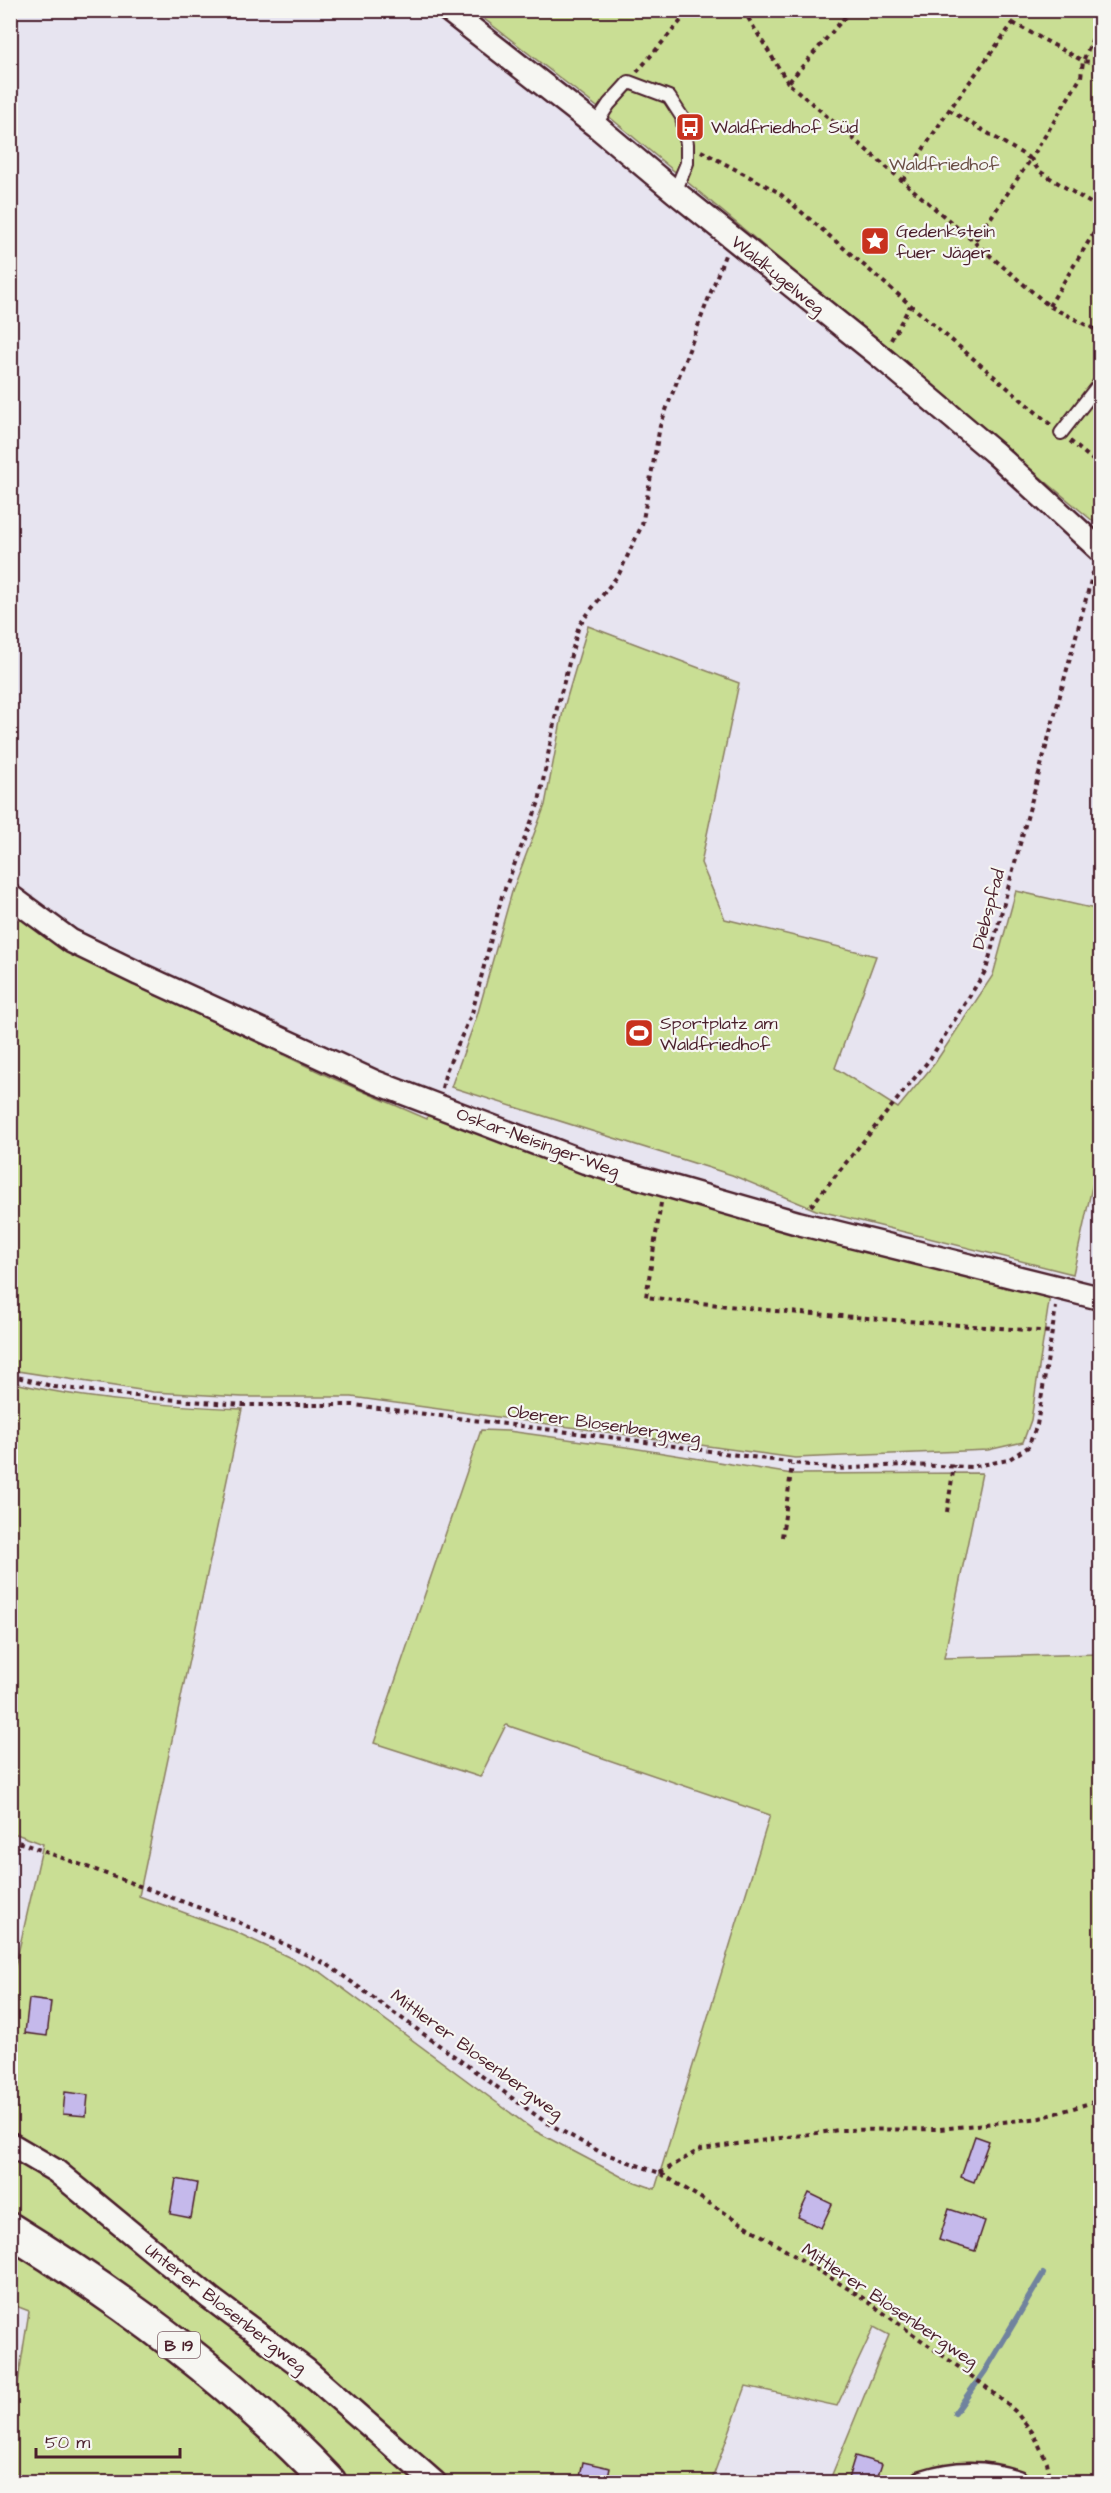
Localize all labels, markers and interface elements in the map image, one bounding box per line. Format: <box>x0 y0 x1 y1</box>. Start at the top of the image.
bus stop icon: Waldfriedhof Süd <box>674 111 706 143</box>
place label: Waldfriedhof Süd <box>711 115 858 140</box>
park label: Waldfriedhof <box>889 152 999 177</box>
place label: Gedenkstein fuer Jäger <box>896 219 995 266</box>
place icon: Gedenkstein fuer Jäger <box>859 225 891 257</box>
street label: Waldkugelweg <box>725 230 830 322</box>
street label: Diebspfad <box>966 866 1011 952</box>
place label: Sportplatz am Waldfriedhof <box>660 1011 778 1057</box>
sports icon: Sportplatz am Waldfriedhof <box>623 1017 655 1049</box>
street label: Oskar-Neisinger-Weg <box>452 1101 623 1185</box>
street label: Oberer Blosenbergweg <box>506 1399 702 1451</box>
street label: Mittlerer Blosenbergweg <box>385 1983 568 2126</box>
street label: Unterer Blosenbergweg <box>139 2237 312 2380</box>
street label: Mittlerer Blosenbergweg <box>796 2237 983 2375</box>
road number: B 19 <box>158 2332 200 2358</box>
scale bar <box>36 2421 180 2459</box>
text: 50 m <box>45 2430 90 2455</box>

